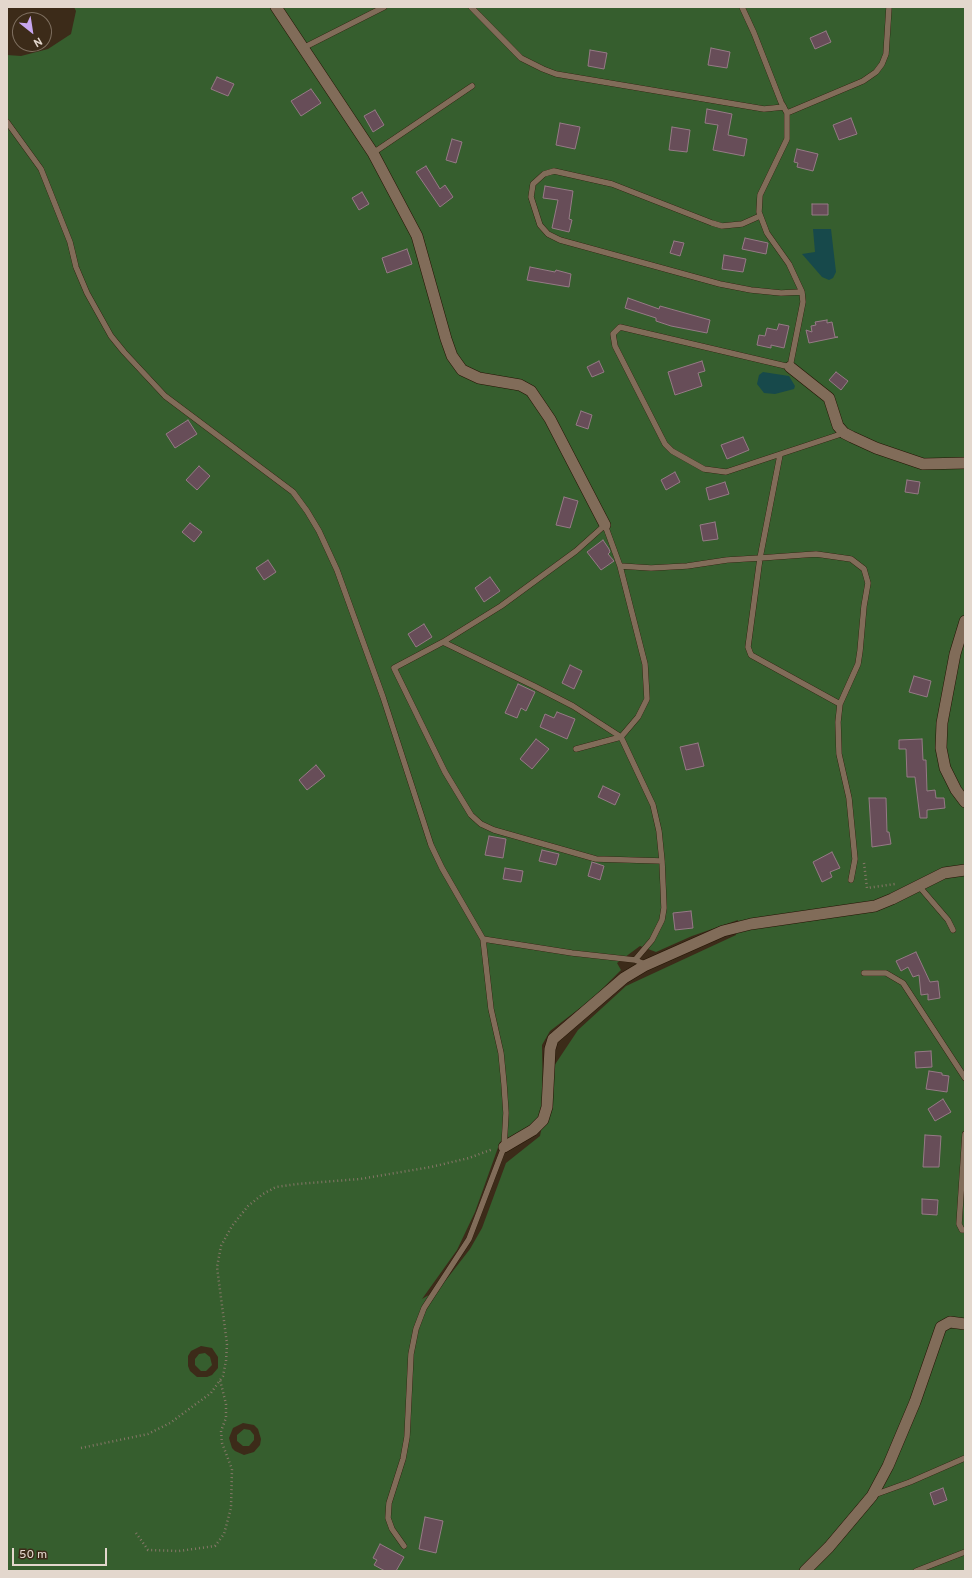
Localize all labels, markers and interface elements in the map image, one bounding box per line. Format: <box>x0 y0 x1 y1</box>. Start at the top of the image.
north arrow <box>12 12 52 52</box>
text: N <box>31 33 44 50</box>
scale bar <box>14 1540 109 1566</box>
text: 50 m <box>19 1547 47 1563</box>

